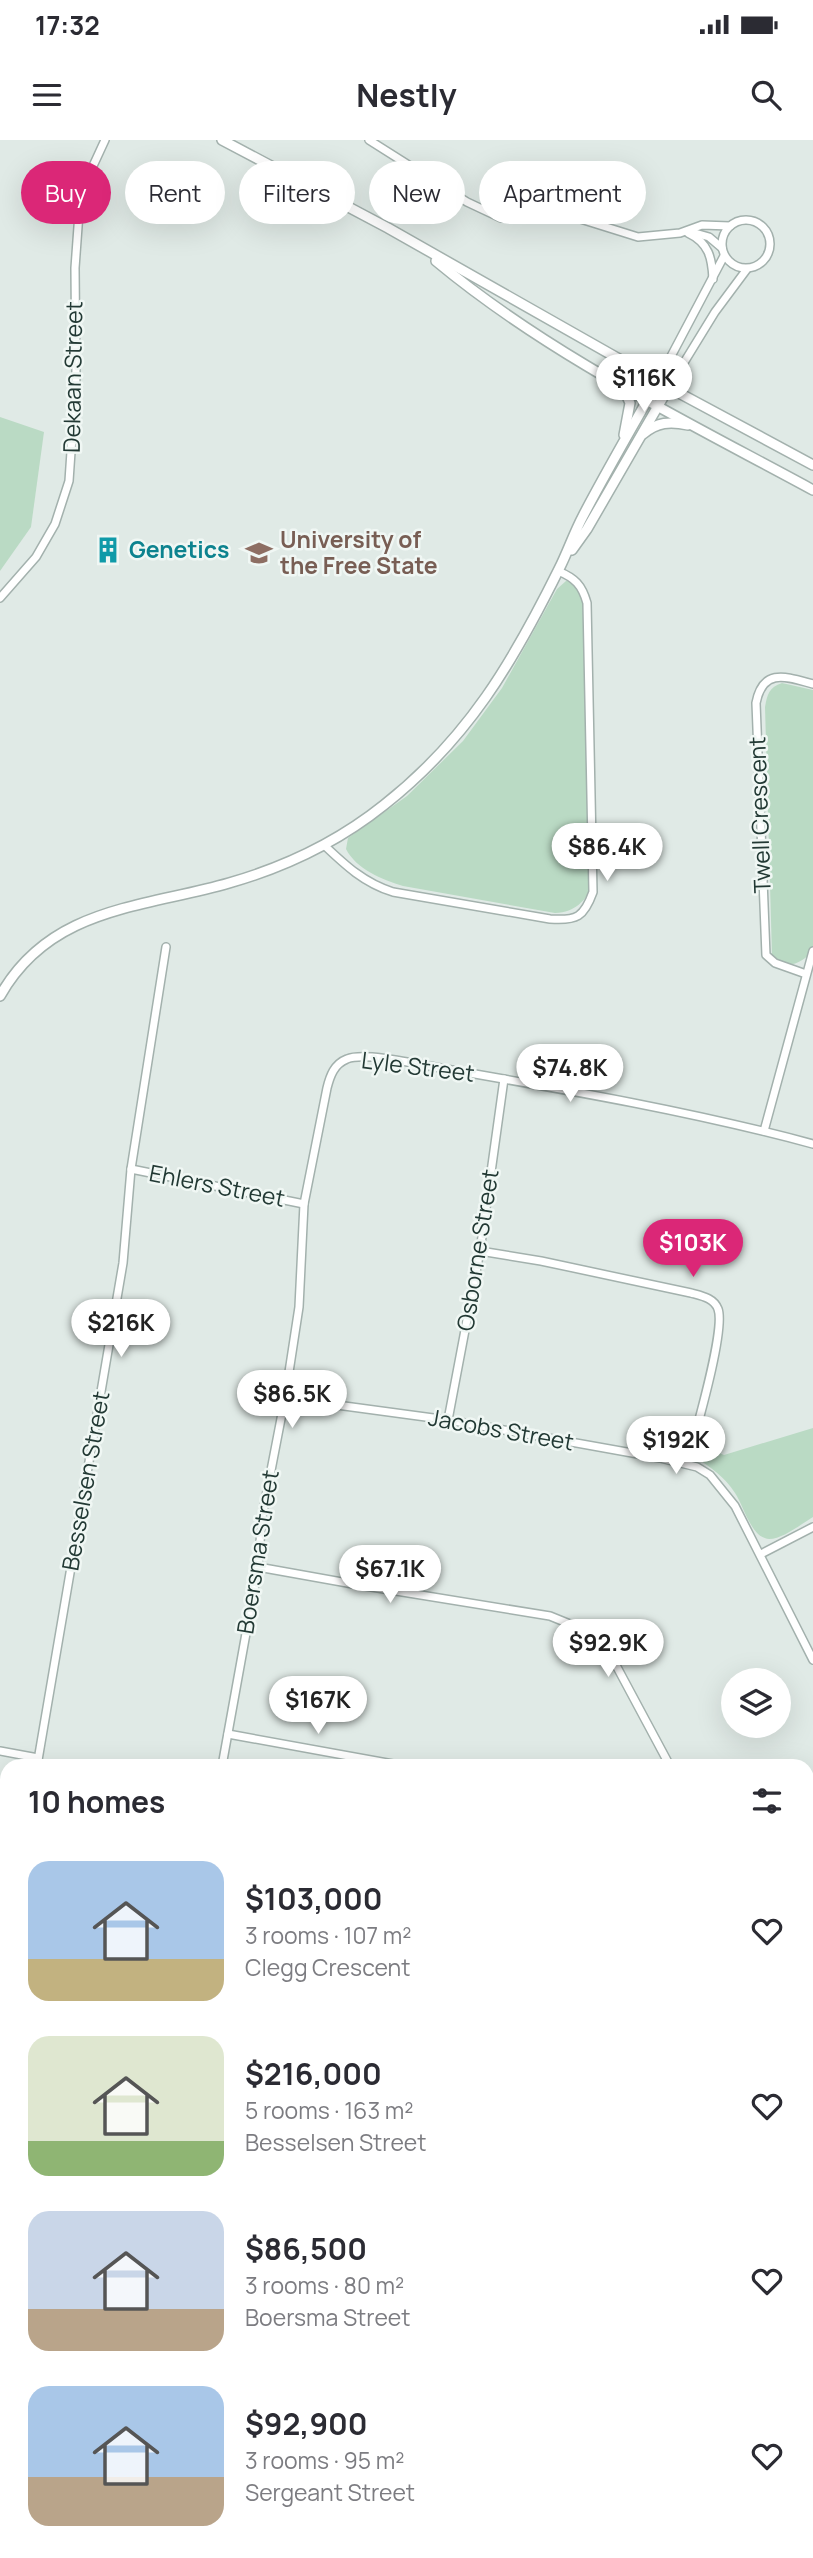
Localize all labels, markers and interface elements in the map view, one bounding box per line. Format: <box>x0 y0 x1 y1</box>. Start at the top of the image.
text: 17:32 <box>35 7 100 43</box>
text: Nestly <box>356 73 457 117</box>
icon: menu <box>28 76 66 114</box>
icon: search <box>747 76 785 114</box>
chip: Buy <box>21 161 111 224</box>
chip: Rent <box>125 161 225 224</box>
chip: Filters <box>239 161 355 224</box>
chip: New <box>369 161 465 224</box>
chip: Apartment <box>479 161 646 224</box>
street label: Dekaan Street <box>55 301 89 453</box>
pin: $116K <box>595 355 693 414</box>
text: $116K <box>612 361 676 393</box>
place label: University of the Free State <box>280 523 438 581</box>
place label: Genetics <box>129 533 229 565</box>
building icon: Genetics <box>93 535 123 565</box>
school or university icon: University of the Free State <box>244 538 274 568</box>
street label: Twell Crescent <box>740 736 778 894</box>
pin: $86.4K <box>550 824 664 883</box>
text: $86.4K <box>568 830 646 862</box>
street label: Lyle Street <box>360 1043 476 1089</box>
pin: $74.8K <box>513 1044 627 1104</box>
text: $74.8K <box>532 1051 608 1083</box>
street label: Ehlers Street <box>147 1156 288 1214</box>
street label: Osborne Street <box>448 1167 506 1333</box>
pin: $103K <box>644 1220 742 1279</box>
text: $103K <box>659 1226 727 1258</box>
pin: $216K <box>72 1300 170 1359</box>
text: $216K <box>87 1306 155 1338</box>
pin: $86.5K <box>235 1370 349 1430</box>
text: $86.5K <box>253 1377 331 1409</box>
street label: Besselsen Street <box>53 1389 117 1573</box>
street label: Jacobs Street <box>426 1400 576 1458</box>
pin: $192K <box>627 1416 725 1476</box>
text: $192K <box>642 1423 710 1455</box>
street label: Boersma Street <box>228 1468 286 1636</box>
pin: $67.1K <box>333 1546 447 1605</box>
text: $67.1K <box>355 1552 425 1584</box>
pin: $92.9K <box>551 1620 665 1679</box>
text: $92.9K <box>569 1626 647 1658</box>
map controls <box>721 1668 791 1738</box>
button: layers <box>721 1668 791 1738</box>
pin: $167K <box>269 1676 367 1736</box>
text: $167K <box>285 1683 351 1715</box>
text: 10 homes <box>28 1781 165 1822</box>
icon: filters <box>748 1782 786 1820</box>
text: $103,000 <box>245 1878 383 1919</box>
icon: home <box>84 1889 168 1973</box>
icon: heart <box>748 1912 786 1950</box>
text: 3 rooms · 107 m² <box>245 1919 411 1951</box>
text: Clegg Crescent <box>245 1951 411 1983</box>
text: $216,000 <box>245 2053 382 2094</box>
icon: home <box>84 2064 168 2148</box>
icon: heart <box>748 2087 786 2125</box>
text: 5 rooms · 163 m² <box>245 2094 413 2126</box>
text: Besselsen Street <box>245 2126 427 2158</box>
text: $86,500 <box>245 2228 367 2269</box>
icon: home <box>84 2239 168 2323</box>
icon: heart <box>748 2262 786 2300</box>
text: 3 rooms · 80 m² <box>245 2269 404 2301</box>
text: Boersma Street <box>245 2301 410 2333</box>
text: $92,900 <box>245 2403 368 2444</box>
icon: home <box>84 2414 168 2498</box>
icon: heart <box>748 2437 786 2475</box>
text: 3 rooms · 95 m² <box>245 2444 404 2476</box>
text: Sergeant Street <box>245 2476 415 2508</box>

